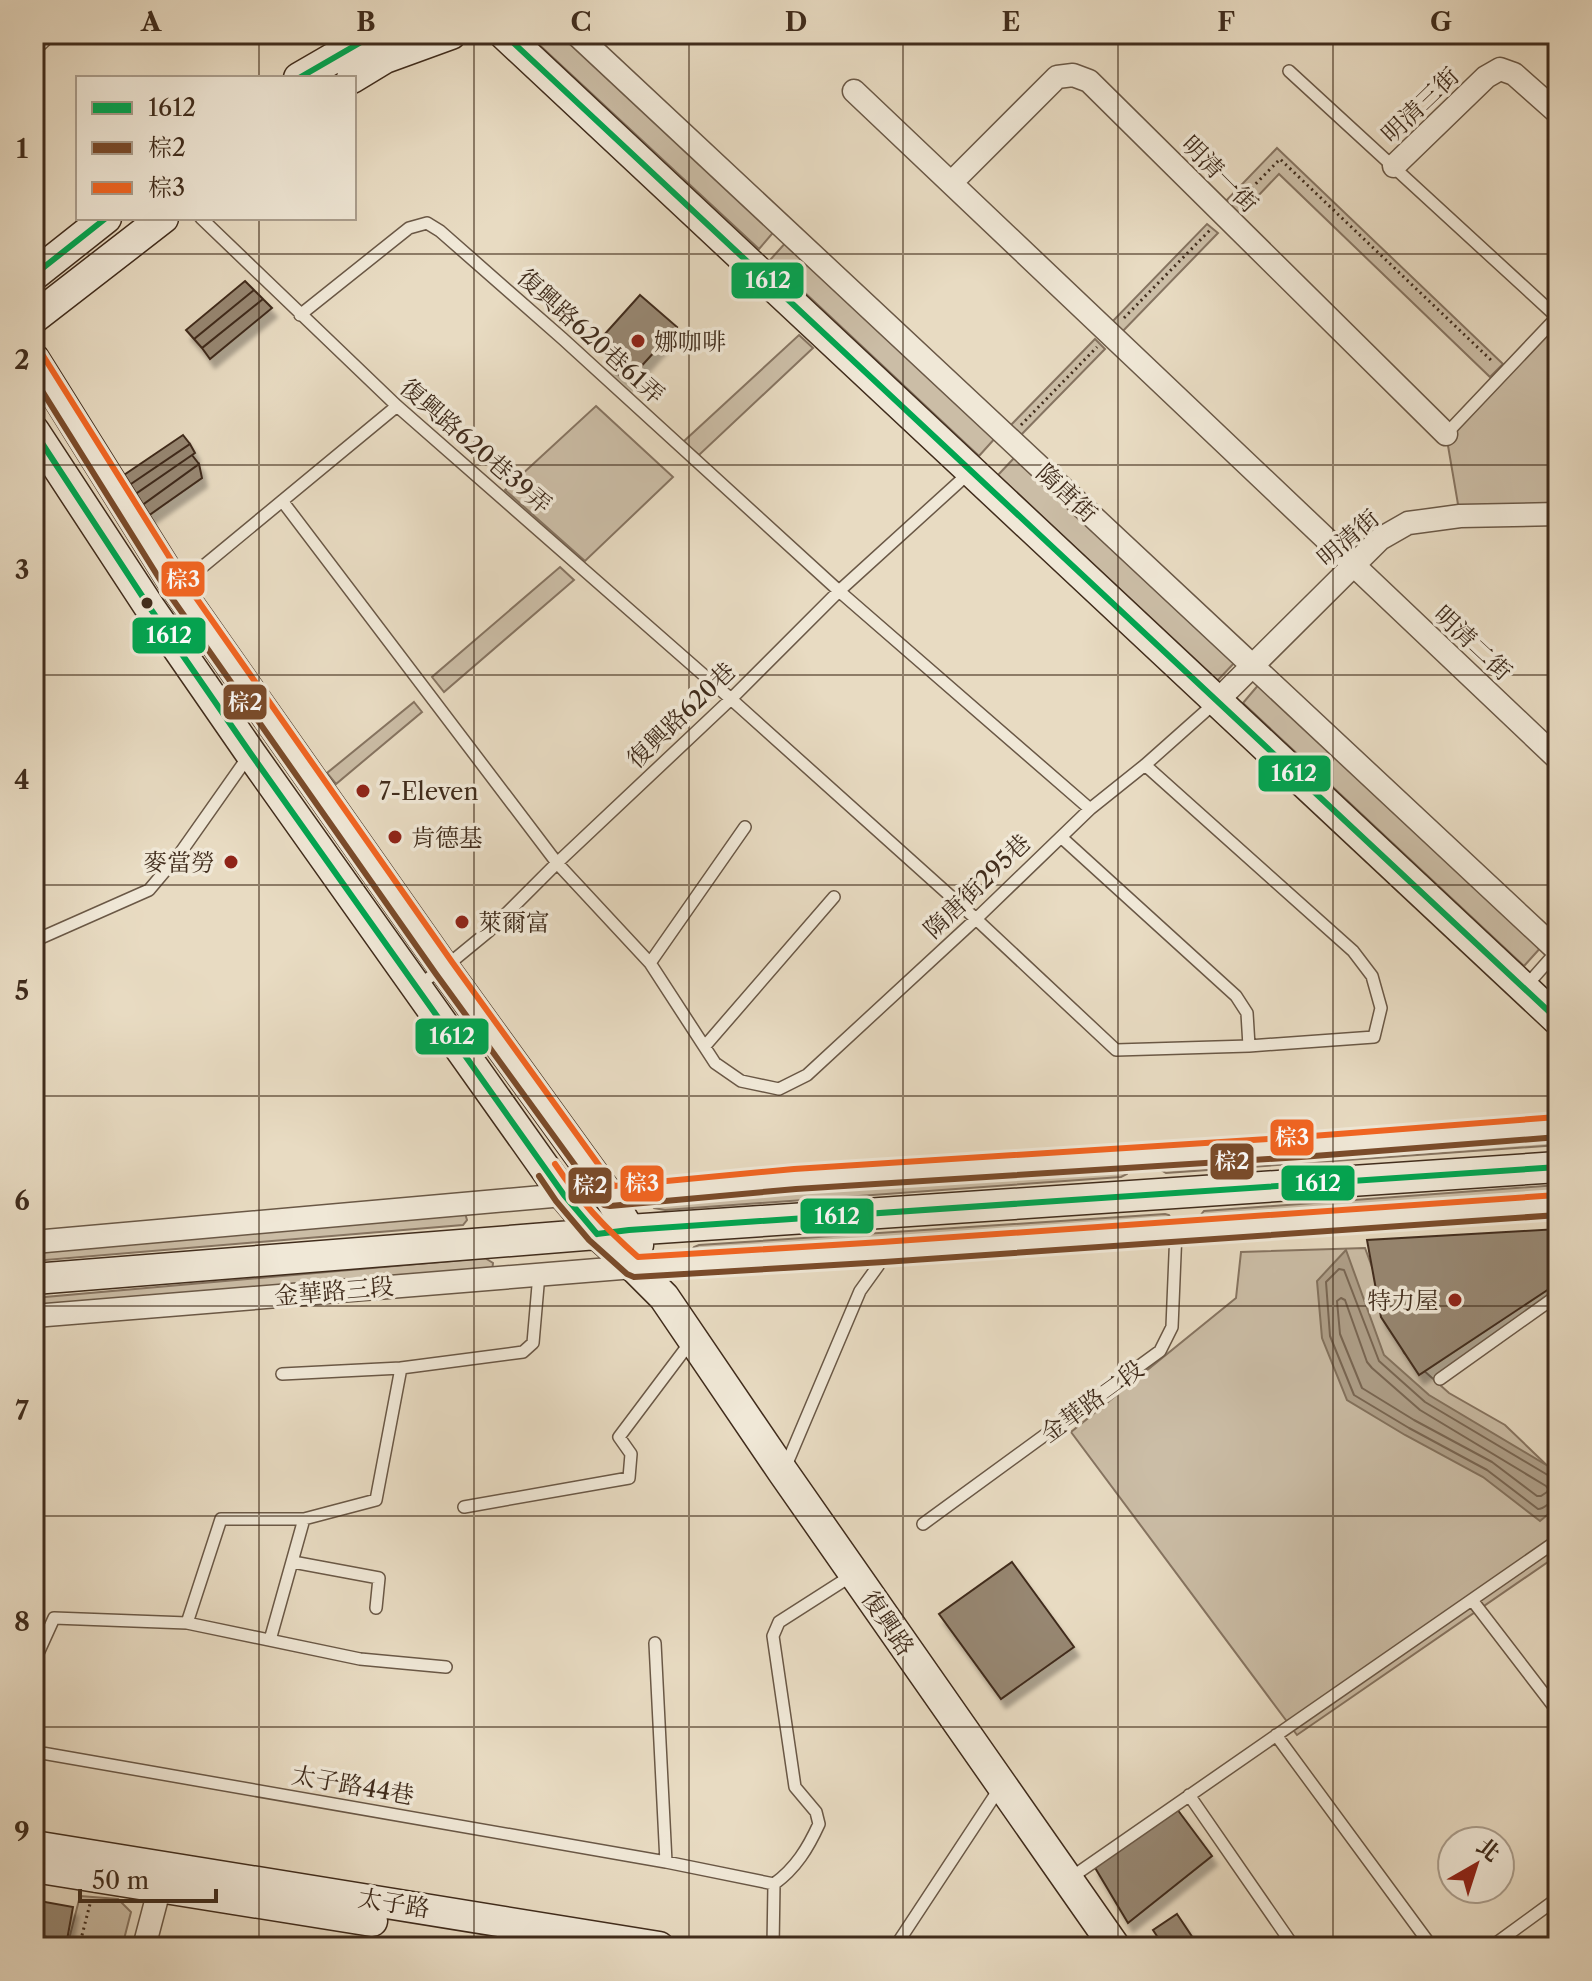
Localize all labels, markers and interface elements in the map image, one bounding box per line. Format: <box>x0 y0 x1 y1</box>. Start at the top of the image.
text: A <box>140 6 162 38</box>
text: B <box>356 6 376 38</box>
text: C <box>571 6 591 38</box>
text: D <box>785 6 807 38</box>
text: E <box>1002 6 1020 38</box>
text: F <box>1217 6 1235 38</box>
text: G <box>1430 6 1452 38</box>
street label: 明清三街 <box>1375 61 1465 149</box>
legend <box>76 76 356 220</box>
text: 1612 <box>148 93 196 122</box>
street label: 明清一街 <box>1176 130 1264 218</box>
text: 1 <box>16 133 28 165</box>
text: 棕2 <box>148 133 186 162</box>
text: 棕3 <box>148 173 185 202</box>
line badge: 1612 <box>730 261 805 300</box>
street label: 復興路620巷61弄 <box>512 263 670 409</box>
text: 1612 <box>745 267 791 294</box>
place label: 娜咖啡 <box>654 327 726 356</box>
marker: 娜咖啡 <box>629 332 647 350</box>
text: 2 <box>14 344 30 376</box>
street label: 復興路620巷39弄 <box>395 373 557 519</box>
street label: 隋唐街 <box>1031 458 1103 528</box>
street label: 明清街 <box>1311 503 1385 573</box>
text: 3 <box>15 554 29 586</box>
line badge: 棕3 <box>160 560 206 598</box>
text: 棕3 <box>166 566 200 593</box>
unlabelled marker <box>139 595 155 611</box>
street label: 明清二街 <box>1428 600 1518 686</box>
line badge: 1612 <box>131 616 207 655</box>
text: 1612 <box>146 622 192 649</box>
street label: 復興路620巷 <box>621 656 741 774</box>
line badge: 棕2 <box>222 683 268 721</box>
text: 棕2 <box>228 689 263 716</box>
line badge: 1612 <box>1257 754 1332 793</box>
text: 1612 <box>1271 760 1317 787</box>
text: 4 <box>14 764 30 796</box>
place label: 7-Eleven <box>379 777 478 806</box>
marker: 7-Eleven <box>354 782 372 800</box>
place label: 肯德基 <box>411 823 483 852</box>
marker: 肯德基 <box>386 828 404 846</box>
street label: 隋唐街295巷 <box>918 828 1036 944</box>
place label: 麥當勞 <box>143 848 215 877</box>
marker: 麥當勞 <box>222 853 240 871</box>
place label: 萊爾富 <box>478 908 550 937</box>
marker: 萊爾富 <box>453 913 471 931</box>
text: 5 <box>15 975 29 1007</box>
line badge: 1612 <box>414 1017 490 1056</box>
text: 1612 <box>429 1023 475 1050</box>
line badge: 棕3 <box>1269 1118 1315 1157</box>
text: 棕3 <box>1275 1124 1309 1151</box>
line badge: 棕2 <box>1209 1142 1255 1181</box>
text: 棕2 <box>1215 1148 1250 1175</box>
line badge: 棕3 <box>619 1164 665 1203</box>
line badge: 1612 <box>1280 1164 1356 1202</box>
line badge: 棕2 <box>567 1166 613 1205</box>
text: 棕3 <box>625 1170 659 1197</box>
text: 1612 <box>1295 1170 1341 1197</box>
text: 棕2 <box>573 1172 608 1199</box>
text: 6 <box>14 1185 30 1217</box>
line badge: 1612 <box>799 1197 875 1235</box>
text: 1612 <box>814 1203 860 1230</box>
street label: 金華路三段 <box>273 1271 395 1311</box>
place label: 特力屋 <box>1367 1286 1439 1315</box>
marker: 特力屋 <box>1446 1291 1464 1309</box>
street label: 金華路二段 <box>1035 1354 1149 1448</box>
text: 7 <box>15 1395 29 1427</box>
street label: 復興路 <box>856 1585 920 1661</box>
text: 8 <box>14 1606 30 1638</box>
street label: 太子路44巷 <box>290 1760 416 1810</box>
text: 9 <box>14 1816 30 1848</box>
north arrow <box>1436 1825 1516 1905</box>
text: 北 <box>1471 1832 1505 1867</box>
scale bar <box>80 1853 216 1903</box>
text: 50 m <box>92 1866 149 1895</box>
street label: 太子路 <box>356 1883 432 1923</box>

